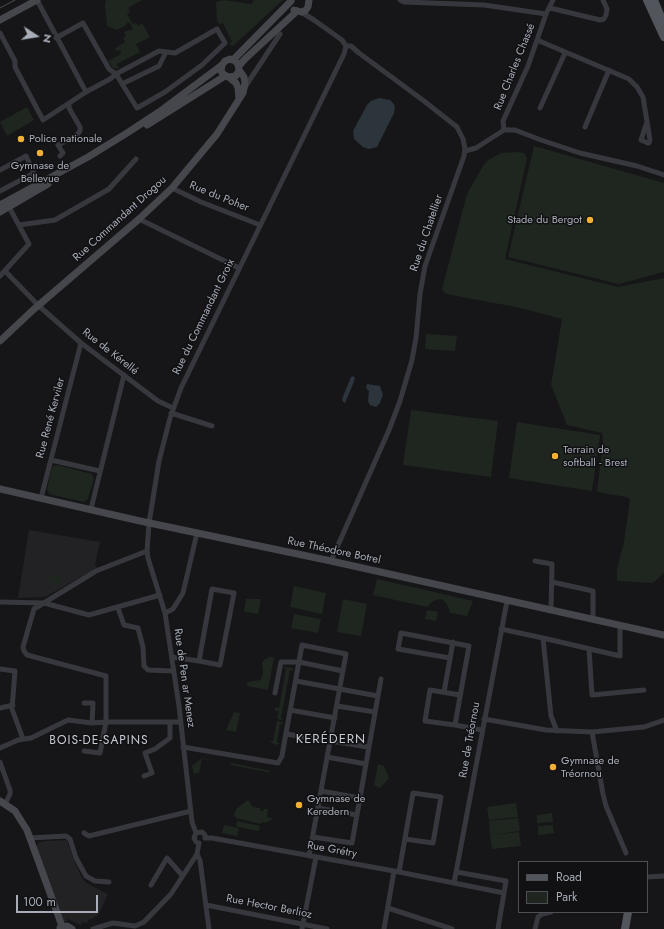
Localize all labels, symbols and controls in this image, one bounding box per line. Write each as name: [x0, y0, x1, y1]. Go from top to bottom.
north arrow: [16, 16, 56, 56]
street label: Rue Charles Chassé: [492, 22, 538, 112]
text: N: [39, 33, 56, 44]
place label: Police nationale: [29, 132, 102, 146]
marker: Police nationale: [16, 134, 26, 144]
marker: Gymnase de Bellevue: [35, 148, 45, 158]
place label: Gymnase de Bellevue: [11, 159, 69, 185]
street label: Rue Commandant Drogou: [71, 174, 169, 264]
street label: Rue du Poher: [187, 179, 251, 215]
street label: Rue du Chatellier: [408, 193, 446, 273]
place label: Stade du Bergot: [507, 213, 582, 227]
marker: Stade du Bergot: [585, 215, 595, 225]
street label: Rue du Commandant Groix: [170, 257, 238, 377]
street label: Rue de Kérellé: [79, 326, 141, 378]
street label: Rue René Kerviler: [34, 376, 68, 460]
place label: Terrain de softball - Brest: [563, 443, 627, 469]
marker: Terrain de softball - Brest: [550, 451, 560, 461]
street label: Rue Théodore Botrel: [286, 535, 382, 567]
street label: Rue de Pen ar Menez: [171, 628, 197, 728]
street label: Rue de Tréornou: [457, 701, 483, 779]
district label: KERÉDERN: [296, 732, 366, 748]
district label: BOIS-DE-SAPINS: [49, 734, 149, 748]
place label: Gymnase de Tréornou: [561, 754, 620, 780]
marker: Gymnase de Tréornou: [548, 762, 558, 772]
place label: Gymnase de Keredern: [307, 792, 366, 818]
marker: Gymnase de Keredern: [294, 800, 304, 810]
street label: Rue Grétry: [306, 839, 358, 861]
legend: [518, 861, 648, 913]
text: Road: [556, 868, 582, 886]
scale bar: [18, 887, 100, 913]
text: Park: [556, 888, 577, 906]
street label: Rue Hector Berlioz: [225, 892, 313, 922]
text: 100 m: [23, 893, 56, 911]

